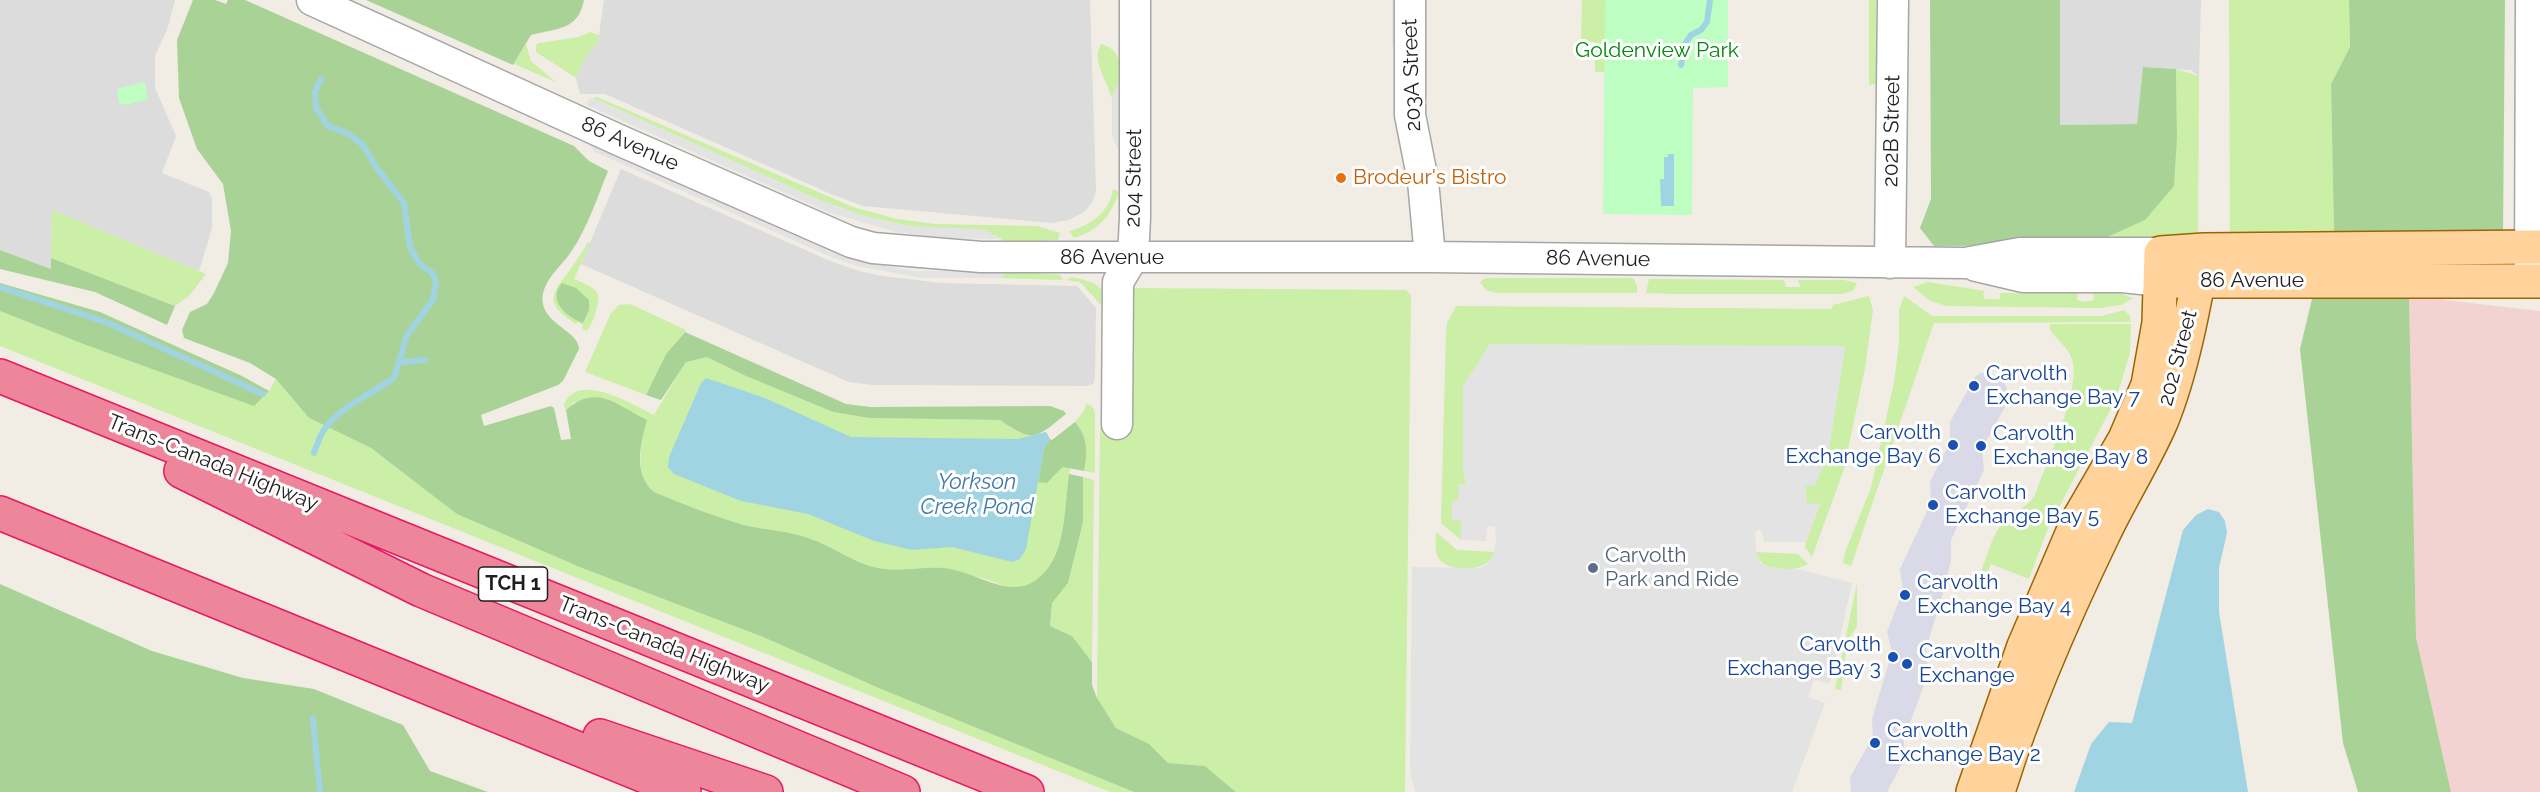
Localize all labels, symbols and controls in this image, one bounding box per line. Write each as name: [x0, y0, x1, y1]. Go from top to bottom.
street label: 203A Street: [1397, 18, 1427, 132]
park label: Goldenview Park: [1575, 38, 1739, 64]
street label: 202B Street: [1878, 75, 1906, 187]
street label: 86 Avenue: [577, 111, 683, 177]
street label: 204 Street: [1121, 128, 1147, 228]
place label: Brodeur's Bistro: [1353, 165, 1506, 191]
marker: Brodeur's Bistro: [1334, 171, 1348, 185]
street label: 86 Avenue: [1060, 245, 1164, 271]
street label: 86 Avenue: [1546, 245, 1650, 273]
street label: 86 Avenue: [2200, 268, 2304, 294]
street label: 202 Street: [2153, 307, 2203, 409]
place label: Carvolth Exchange Bay 7: [1986, 361, 2140, 411]
marker: Carvolth Exchange Bay 7: [1967, 379, 1981, 393]
street label: Trans-Canada Highway: [104, 409, 322, 517]
place label: Carvolth Exchange Bay 6: [1786, 420, 1941, 470]
place label: Carvolth Exchange Bay 8: [1993, 421, 2148, 471]
marker: Carvolth Exchange Bay 6: [1946, 438, 1960, 452]
marker: Carvolth Exchange Bay 8: [1974, 439, 1988, 453]
water label: Yorkson Creek Pond: [920, 469, 1034, 520]
place label: Carvolth Exchange Bay 5: [1945, 480, 2099, 530]
marker: Carvolth Exchange Bay 5: [1926, 498, 1940, 512]
place label: Carvolth Park and Ride: [1605, 543, 1739, 593]
marker: Carvolth Park and Ride: [1586, 561, 1600, 575]
road number: TCH 1: [478, 567, 548, 601]
place label: Carvolth Exchange Bay 4: [1917, 570, 2071, 620]
marker: Carvolth Exchange Bay 4: [1898, 588, 1912, 602]
street label: Trans-Canada Highway: [555, 591, 773, 699]
place label: Carvolth Exchange Bay 3: [1727, 632, 1881, 682]
place label: Carvolth Exchange: [1919, 639, 2015, 689]
marker: Carvolth Exchange Bay 3: [1886, 650, 1900, 664]
marker: Carvolth Exchange: [1900, 657, 1914, 671]
place label: Carvolth Exchange Bay 2: [1887, 718, 2041, 768]
marker: Carvolth Exchange Bay 2: [1868, 736, 1882, 750]

